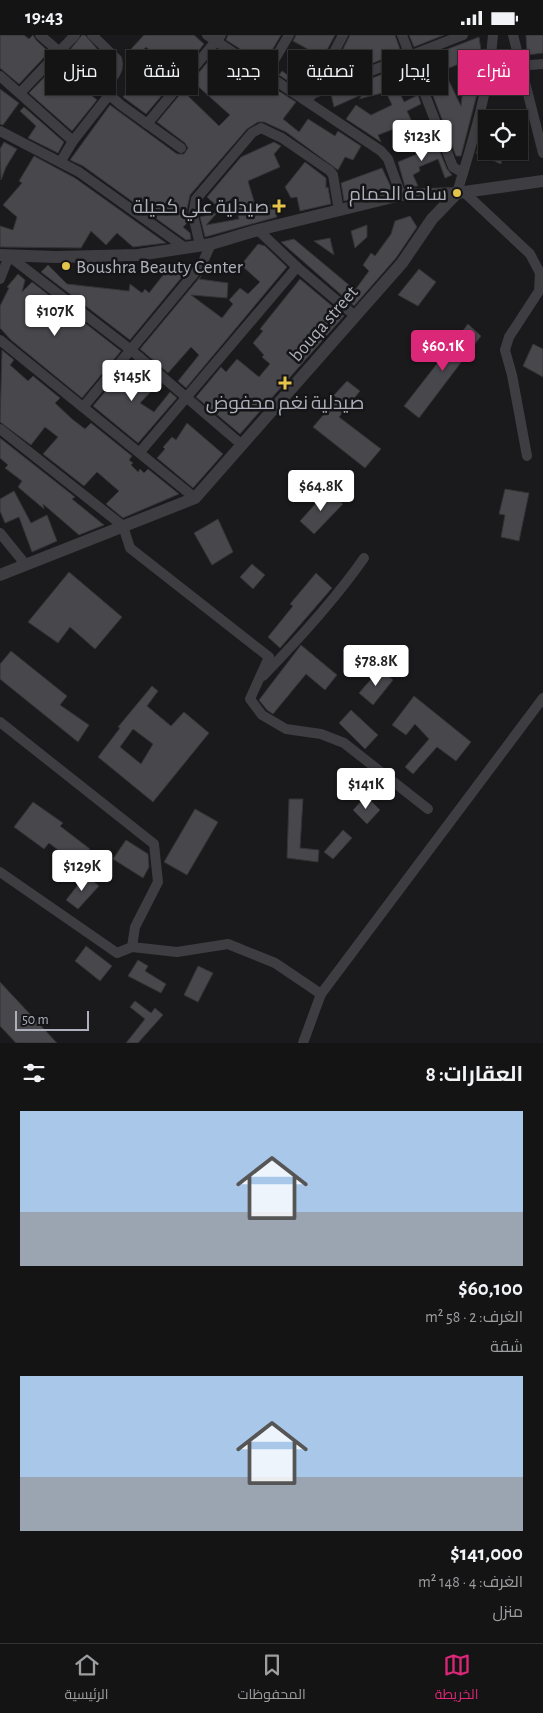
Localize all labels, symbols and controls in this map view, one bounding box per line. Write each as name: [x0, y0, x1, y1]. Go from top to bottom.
text: 19:43: [25, 8, 63, 27]
chip: منزل: [45, 50, 116, 95]
chip: شقة: [126, 50, 198, 95]
chip: جديد: [208, 50, 278, 95]
chip: تصفية: [288, 50, 372, 95]
chip: إيجار: [382, 50, 448, 95]
chip: شراء: [458, 50, 529, 95]
map controls: [478, 110, 528, 160]
button: locate: [478, 110, 528, 160]
pin: $123K: [387, 119, 457, 162]
text: $123K: [404, 128, 440, 144]
place label: ساحة الحمام: [349, 185, 447, 207]
marker: ساحة الحمام: [451, 187, 463, 199]
place label: صيدلية علي كحيلة: [133, 198, 269, 221]
marker: صيدلية علي كحيلة: [273, 200, 285, 212]
place label: Boushra Beauty Center: [76, 258, 243, 277]
marker: Boushra Beauty Center: [60, 260, 72, 272]
street label: bouqa street: [286, 283, 362, 365]
pin: $107K: [20, 295, 90, 337]
text: $107K: [36, 303, 74, 319]
pin: $60.1K: [402, 329, 484, 372]
text: $60.1K: [422, 338, 464, 354]
pin: $145K: [97, 359, 167, 402]
text: $145K: [113, 368, 151, 384]
marker: صيدلية نغم محفوض: [279, 377, 291, 389]
place label: صيدلية نغم محفوض: [206, 394, 364, 416]
pin: $64.8K: [280, 469, 362, 512]
text: $64.8K: [299, 478, 343, 494]
pin: $78.8K: [335, 645, 417, 687]
text: $78.8K: [355, 653, 397, 669]
pin: $141K: [331, 767, 401, 810]
text: $141K: [348, 776, 384, 792]
pin: $129K: [47, 849, 117, 892]
text: $129K: [63, 858, 101, 874]
scale bar: [15, 1008, 89, 1031]
text: 50 m: [22, 1013, 49, 1027]
icon: filters: [20, 1059, 48, 1087]
text: العقارات: 8: [425, 1064, 523, 1085]
icon: home: [227, 1143, 317, 1233]
text: $60,100: [458, 1278, 523, 1299]
text: الغرف: 2 · 58 m²: [425, 1309, 523, 1325]
text: شقة: [490, 1339, 523, 1355]
icon: home: [227, 1408, 317, 1498]
text: $141,000: [450, 1543, 523, 1564]
text: الغرف: 4 · 148 m²: [418, 1574, 523, 1590]
text: منزل: [493, 1604, 523, 1620]
tab: الرئيسية: [65, 1651, 108, 1707]
tab: المحفوظات: [238, 1651, 306, 1707]
tab: الخريطة: [435, 1651, 478, 1707]

